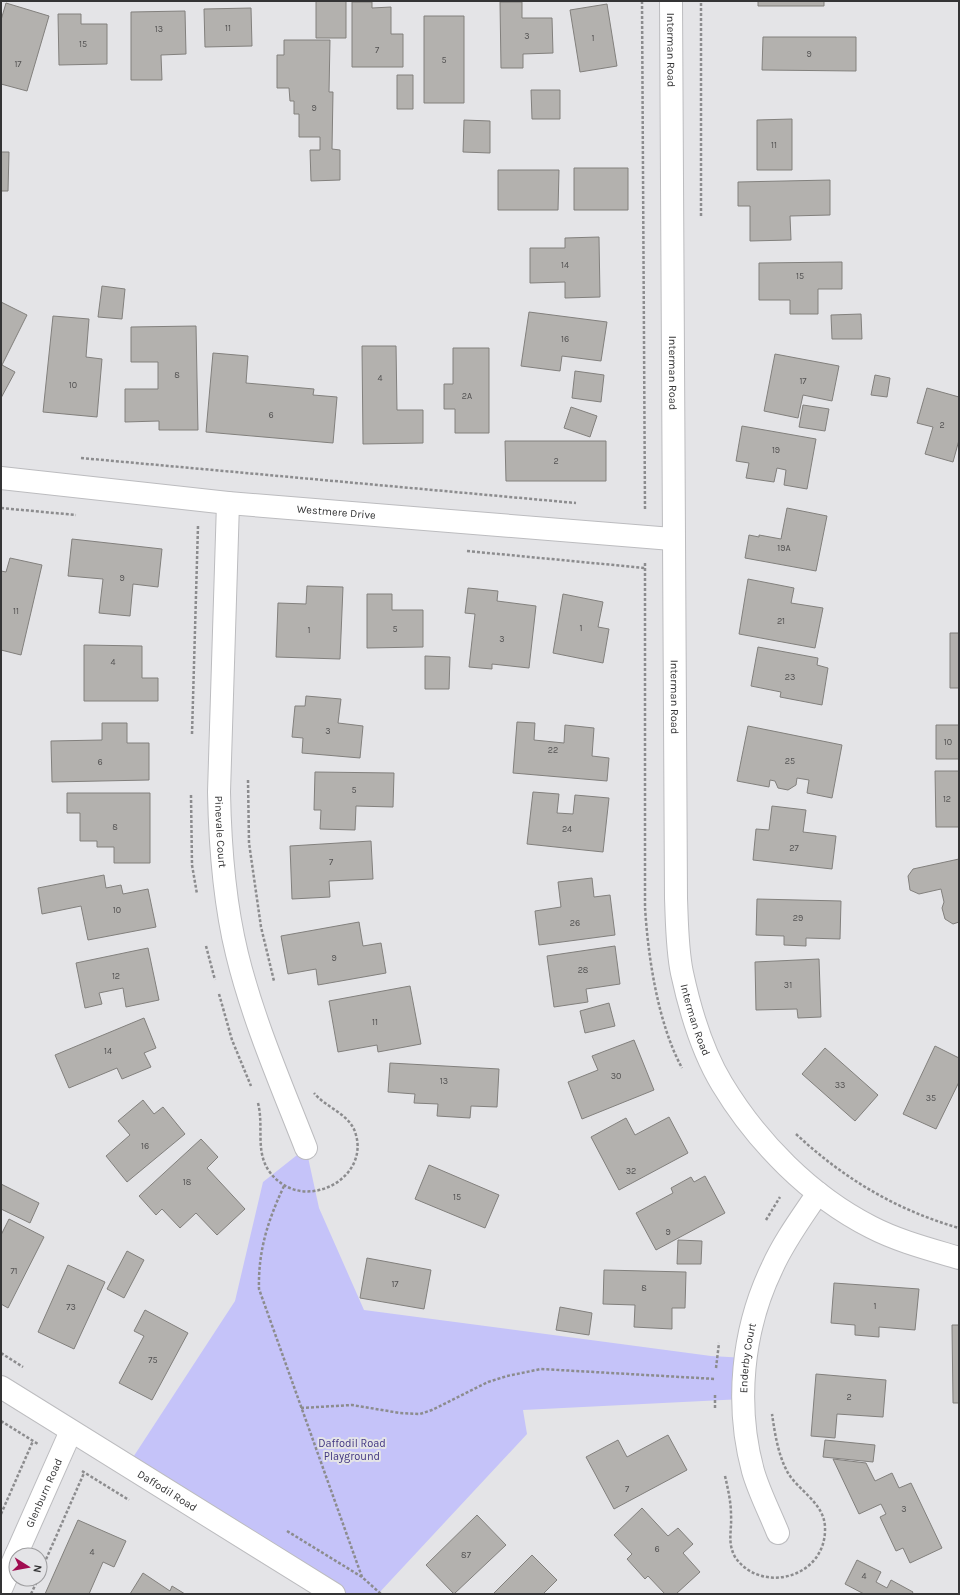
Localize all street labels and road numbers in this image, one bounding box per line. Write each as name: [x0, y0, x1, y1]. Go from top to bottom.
street label: Interman Road: [664, 13, 677, 87]
street label: Interman Road: [666, 336, 679, 410]
street label: Westmere Drive: [296, 503, 376, 522]
street label: Interman Road: [668, 660, 681, 734]
street label: Pinevale Court: [212, 796, 229, 868]
street label: Interman Road: [678, 983, 713, 1058]
street label: Enderby Court: [737, 1322, 759, 1393]
street label: Glenburn Road: [23, 1456, 65, 1530]
street label: Daffodil Road: [135, 1467, 199, 1514]

